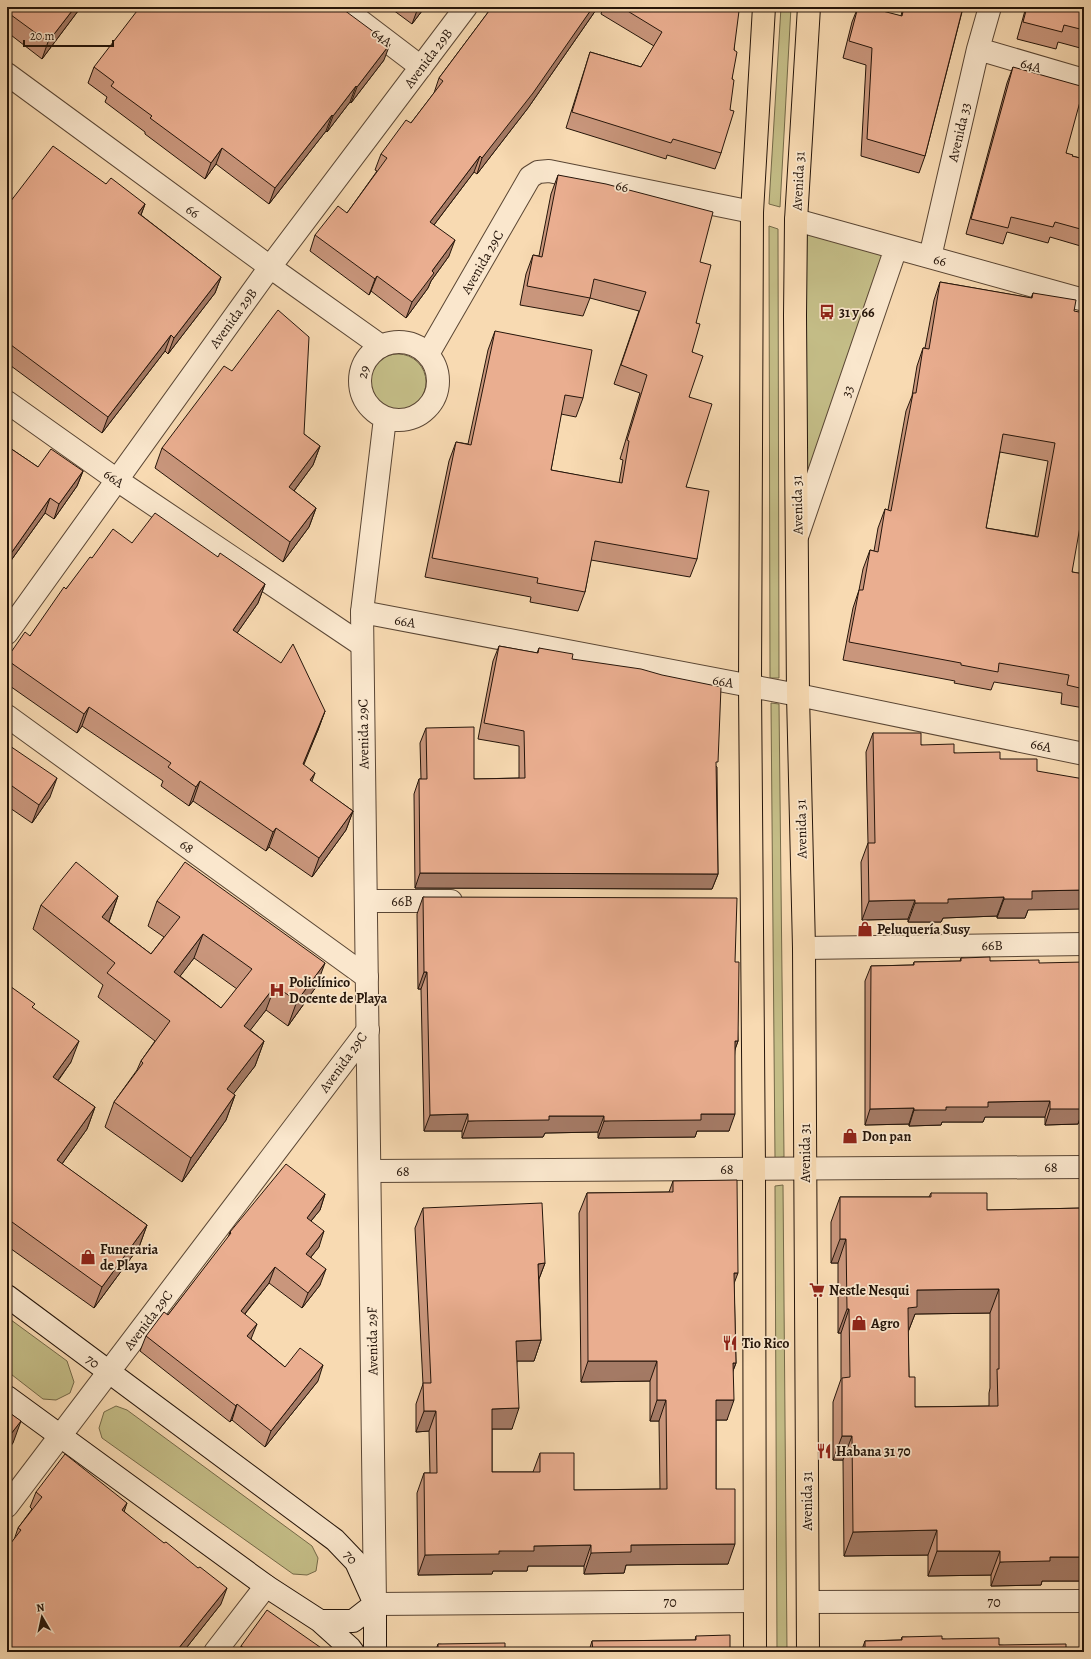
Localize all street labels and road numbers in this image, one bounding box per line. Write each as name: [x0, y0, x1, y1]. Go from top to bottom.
street label: 64A: [368, 23, 396, 52]
street label: Avenida 29B: [399, 25, 457, 93]
street label: 64A: [1018, 53, 1044, 78]
street label: Avenida 33: [943, 100, 976, 165]
street label: Avenida 31: [787, 151, 810, 212]
street label: 66: [614, 176, 630, 197]
street label: 66: [182, 200, 204, 223]
street label: Avenida 29C: [456, 227, 508, 298]
street label: 66: [931, 250, 949, 271]
street label: Avenida 29B: [205, 284, 262, 353]
street label: 29: [353, 364, 374, 381]
street label: 33: [837, 382, 858, 400]
street label: 66A: [100, 465, 128, 493]
street label: Avenida 31: [787, 475, 808, 536]
street label: 66A: [393, 610, 418, 633]
street label: 66A: [711, 670, 736, 693]
street label: Avenida 29C: [353, 698, 374, 770]
street label: 66A: [1029, 734, 1054, 757]
street label: Avenida 31: [791, 799, 812, 860]
street label: 68: [176, 835, 198, 858]
street label: 66B: [391, 892, 413, 911]
street label: 66B: [981, 936, 1003, 955]
street label: Avenida 29C: [314, 1028, 372, 1097]
street label: Avenida 31: [796, 1123, 815, 1184]
street label: 68: [1044, 1158, 1058, 1177]
street label: 68: [720, 1160, 734, 1179]
street label: 68: [396, 1162, 410, 1181]
street label: Avenida 29C: [119, 1286, 177, 1355]
street label: Avenida 29F: [362, 1306, 383, 1377]
street label: 70: [82, 1350, 104, 1373]
street label: Avenida 31: [798, 1471, 817, 1532]
street label: 70: [339, 1546, 362, 1568]
street label: 70: [663, 1593, 677, 1612]
street label: 70: [987, 1593, 1001, 1612]

